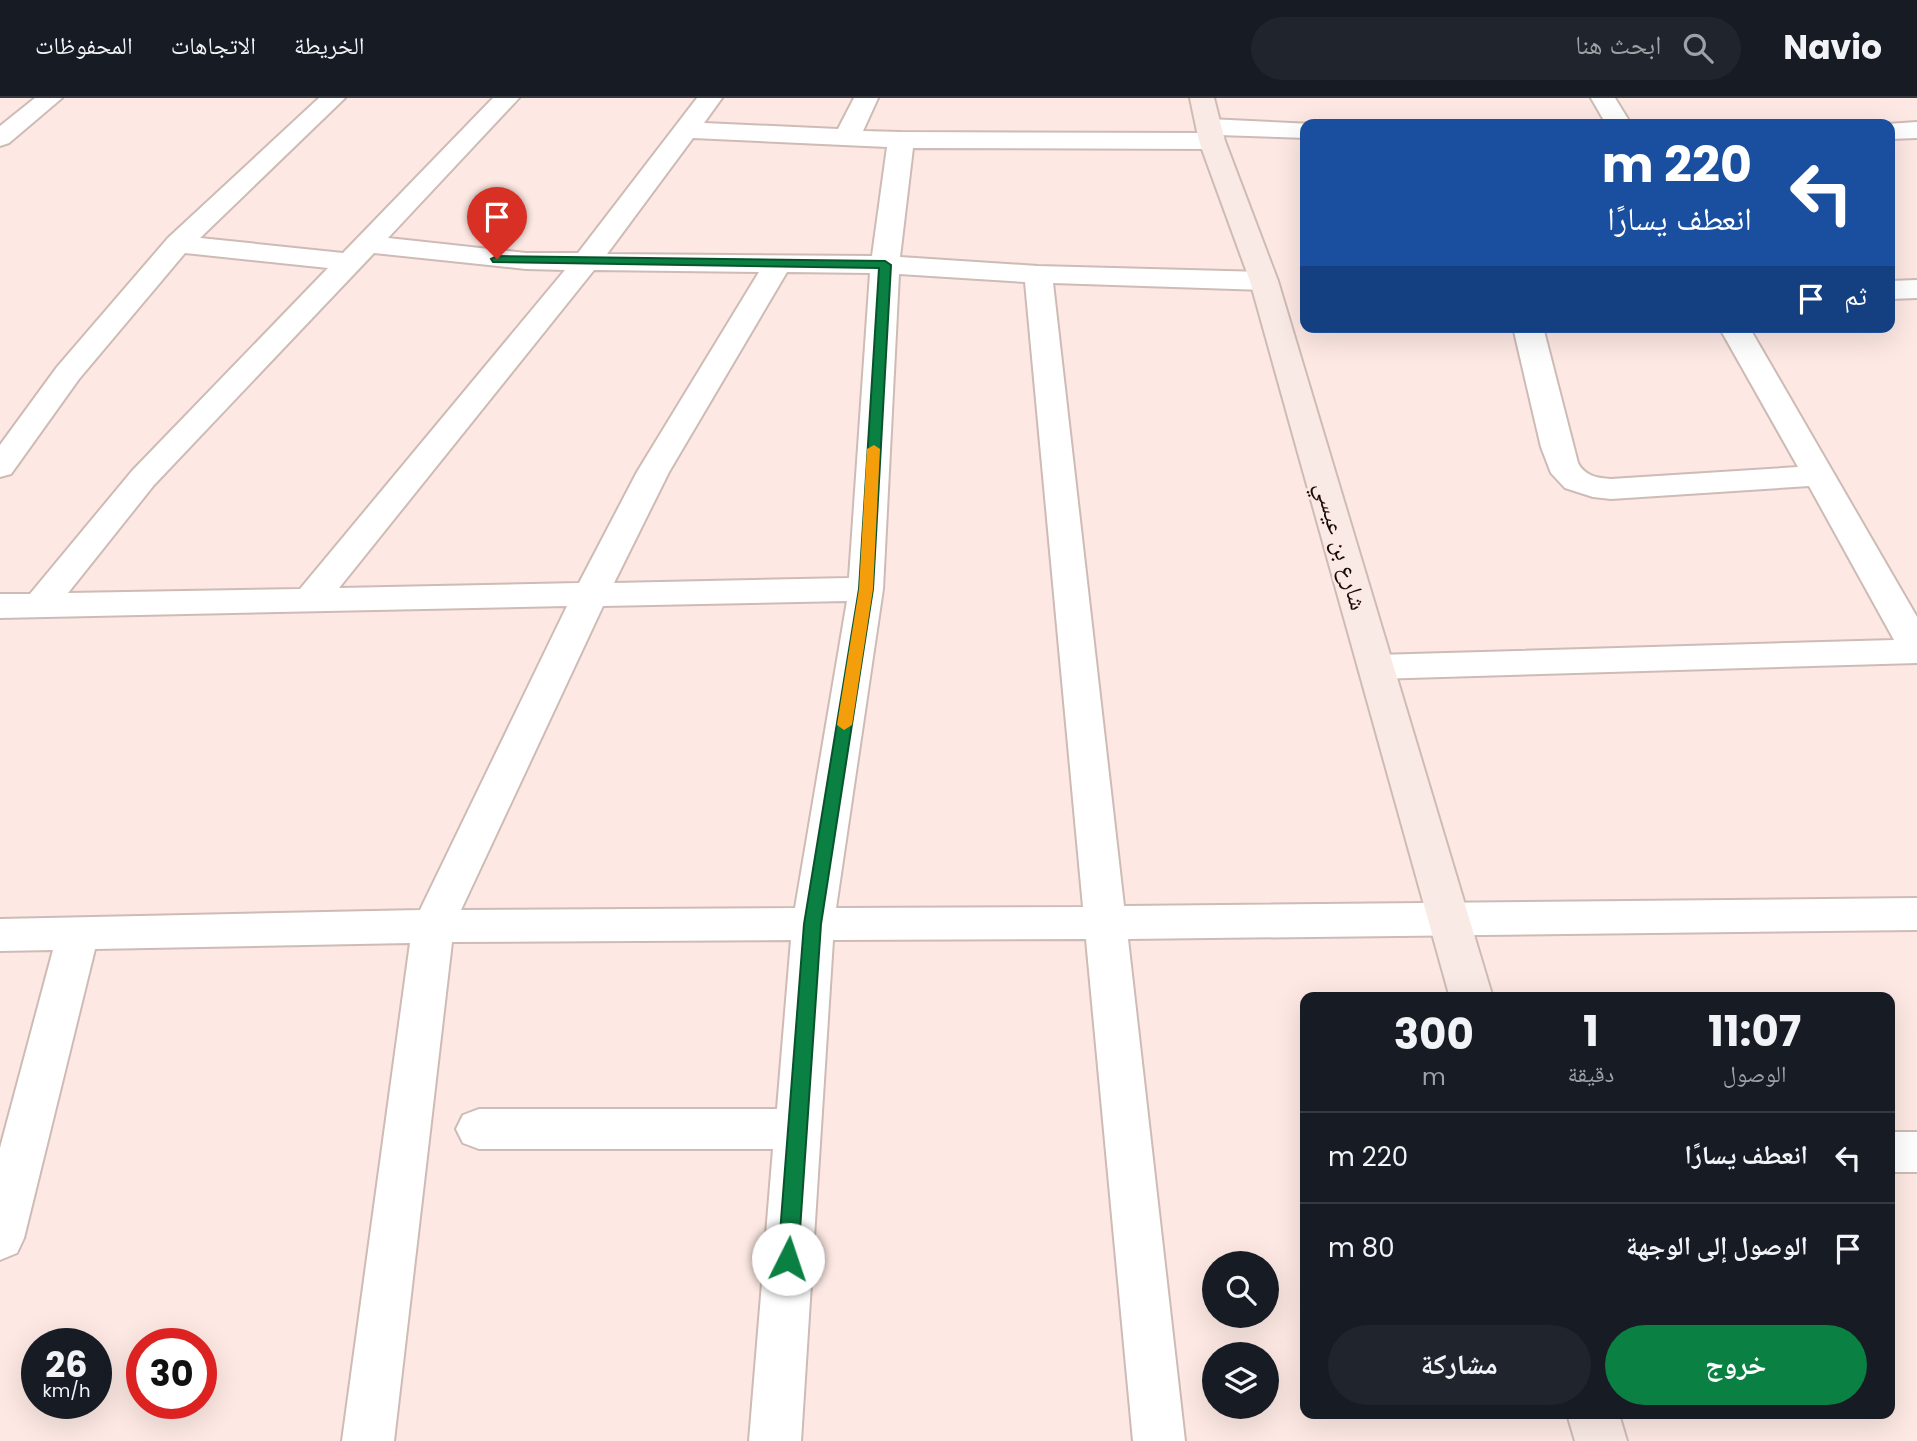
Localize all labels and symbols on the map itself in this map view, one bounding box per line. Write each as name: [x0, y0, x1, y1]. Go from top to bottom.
pin: [467, 187, 527, 259]
street label: شارع بن عيسي: [1304, 478, 1376, 615]
position arrow: [751, 1222, 825, 1296]
speed limit sign: 30: [126, 1328, 217, 1419]

